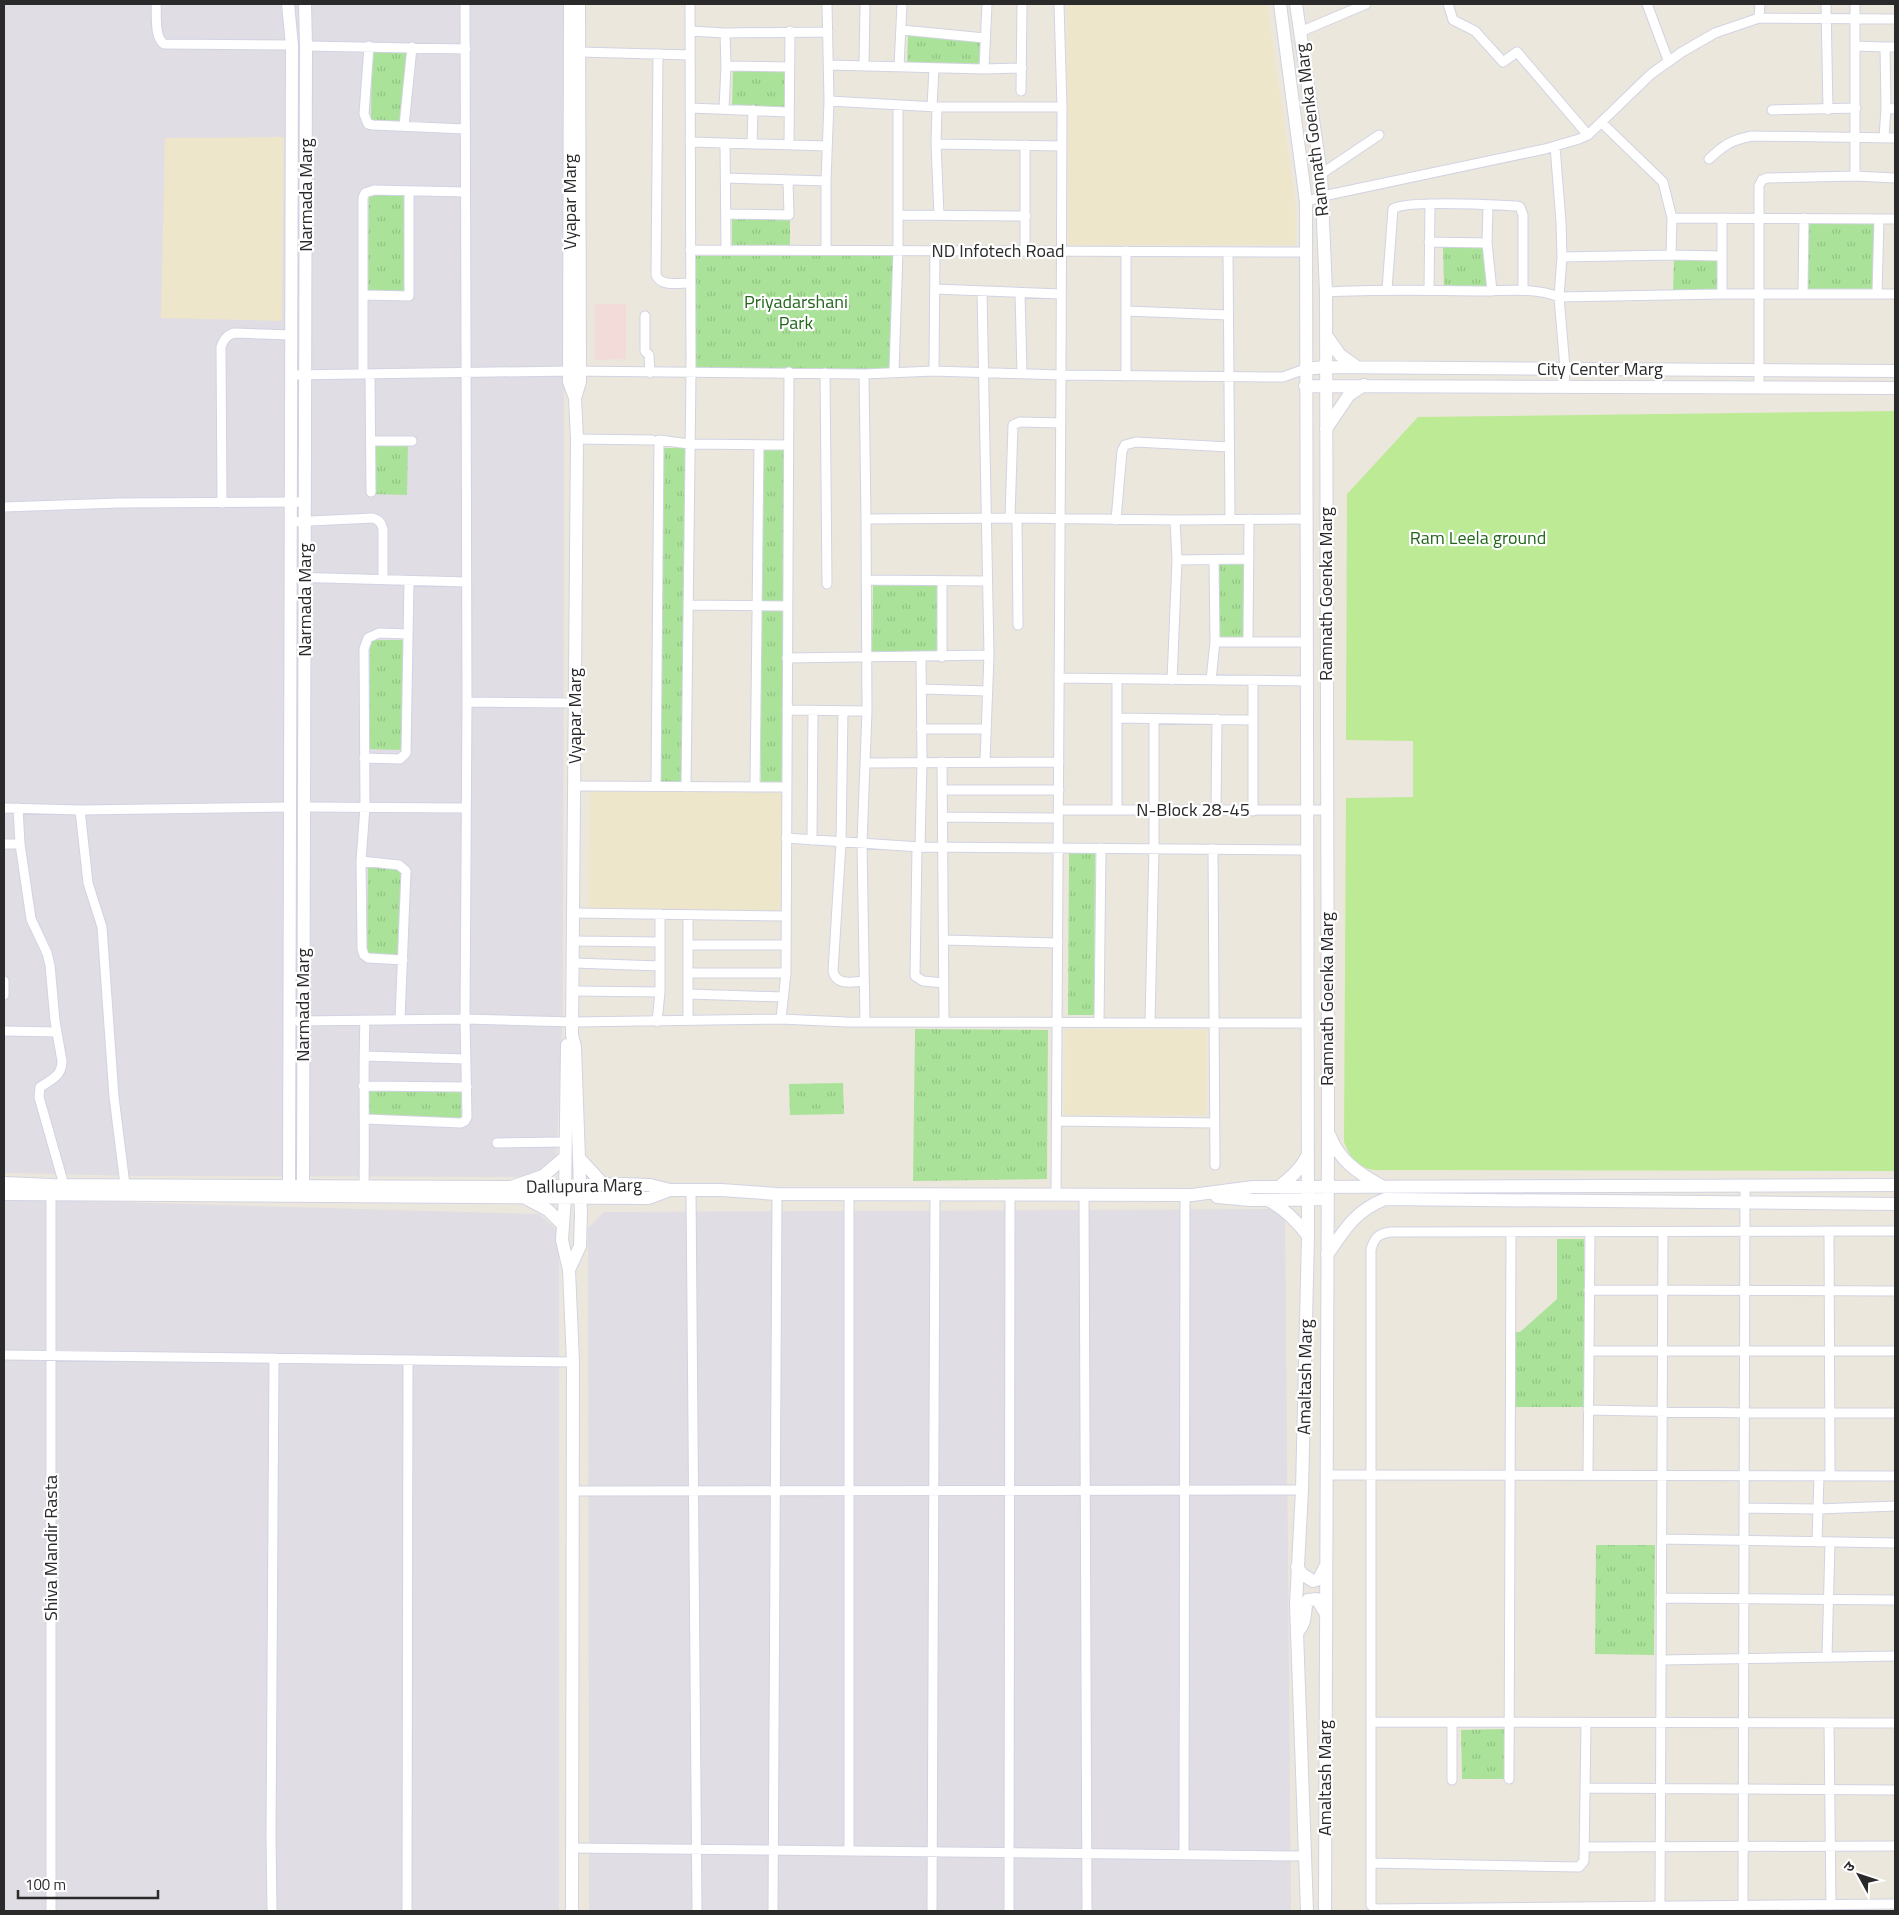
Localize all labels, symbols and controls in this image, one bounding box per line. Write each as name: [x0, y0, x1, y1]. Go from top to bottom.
street label: Ramnath Goenka Marg: [1287, 42, 1336, 218]
street label: Narmada Marg: [292, 138, 319, 252]
street label: Vyapar Marg: [556, 154, 583, 250]
street label: ND Infotech Road: [932, 237, 1064, 264]
park label: Priyadarshani Park: [744, 288, 848, 336]
street label: City Center Marg: [1537, 355, 1663, 382]
street label: Ramnath Goenka Marg: [1312, 507, 1339, 681]
park label: Ram Leela ground: [1410, 524, 1546, 551]
street label: Narmada Marg: [291, 543, 318, 657]
street label: Vyapar Marg: [561, 668, 588, 764]
street label: N-Block 28-45: [1136, 796, 1250, 823]
street label: Ramnath Goenka Marg: [1313, 912, 1340, 1086]
street label: Narmada Marg: [289, 948, 316, 1062]
street label: Dallupura Marg: [526, 1171, 642, 1200]
street label: Amaltash Marg: [1290, 1319, 1319, 1435]
street label: Shiva Mandir Rasta: [37, 1475, 64, 1621]
street label: Amaltash Marg: [1311, 1720, 1338, 1836]
north arrow: [1834, 1850, 1884, 1900]
text: उ: [1838, 1856, 1860, 1876]
scale bar: [18, 1868, 158, 1900]
text: 100 m: [25, 1873, 66, 1896]

